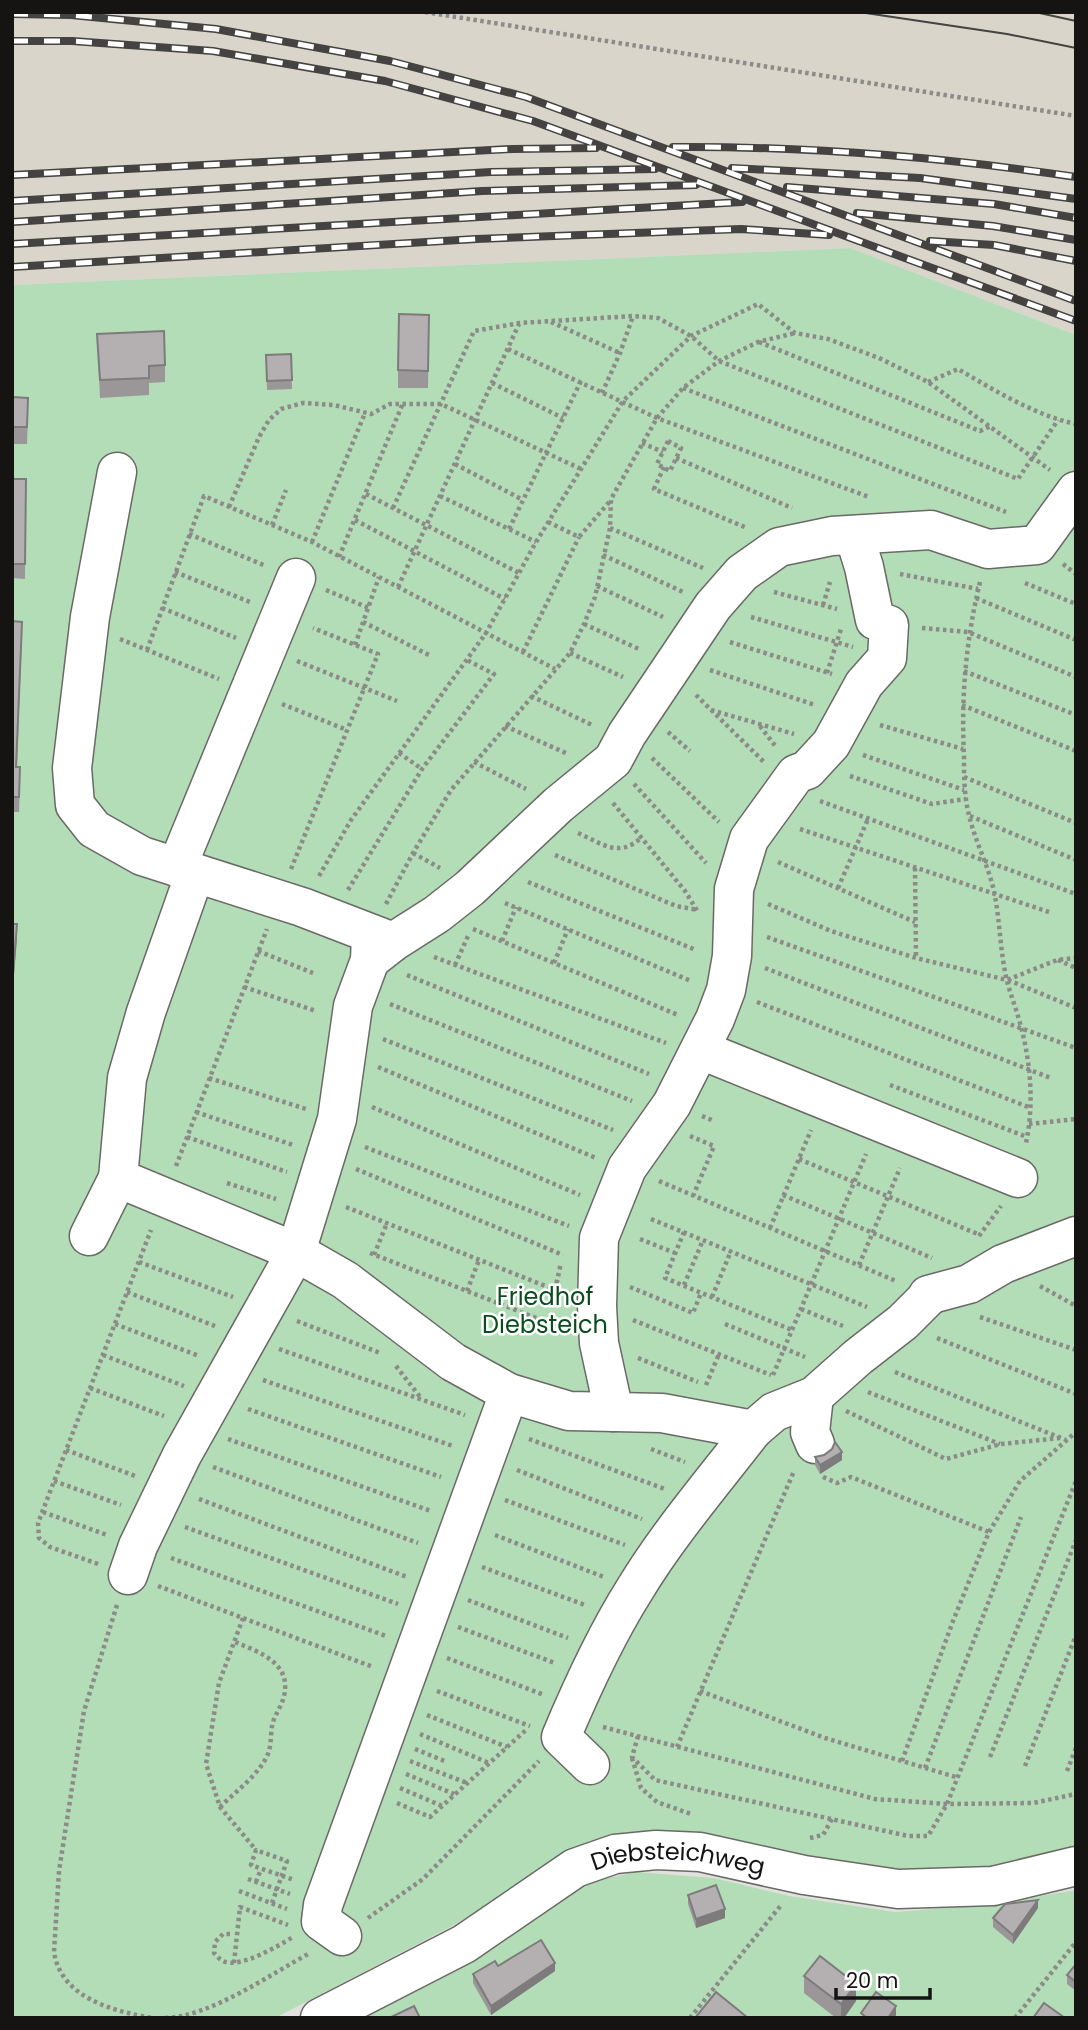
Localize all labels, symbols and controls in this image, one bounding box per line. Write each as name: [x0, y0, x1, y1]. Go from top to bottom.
park label: Friedhof Diebsteich: [482, 1280, 608, 1341]
street label: Diebsteichweg: [586, 1834, 768, 1882]
scale bar: [836, 1956, 930, 2000]
text: 20 m: [846, 1966, 899, 1995]

